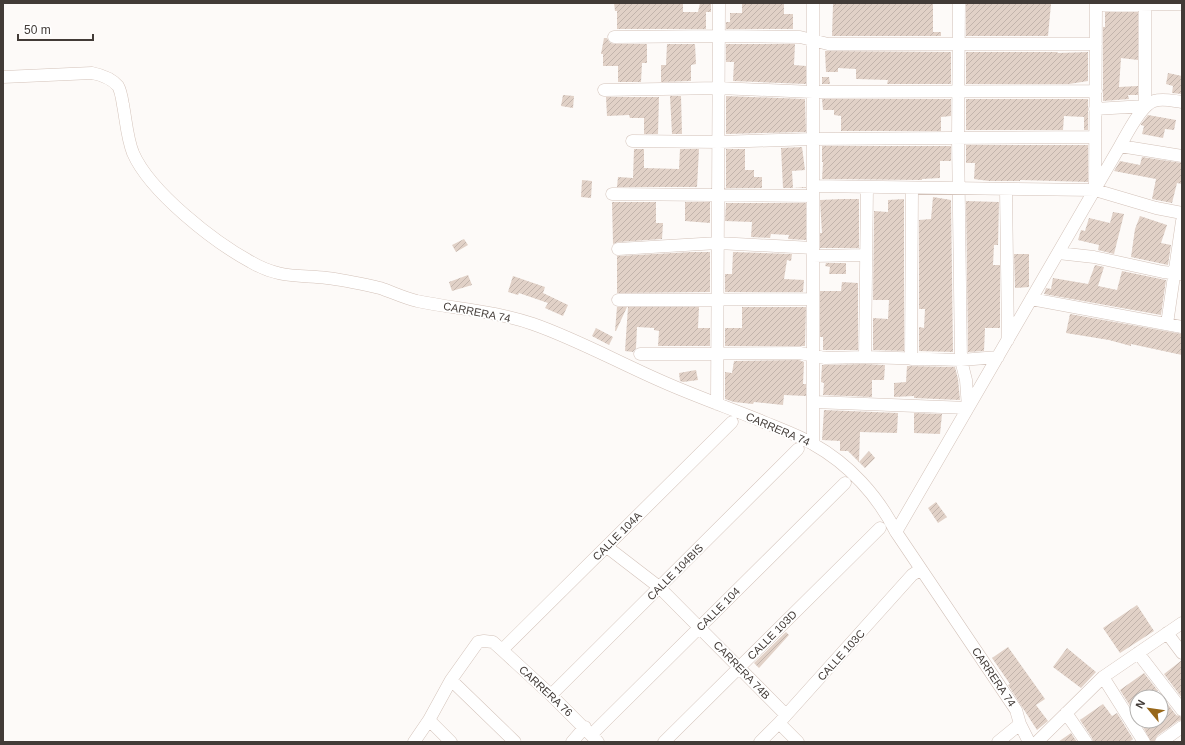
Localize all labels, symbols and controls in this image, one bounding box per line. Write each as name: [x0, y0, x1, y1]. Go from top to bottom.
scale bar: [18, 16, 93, 42]
text: 50 m: [24, 23, 51, 37]
street label: CARRERA 74: [442, 300, 512, 324]
street label: CARRERA 74: [744, 410, 812, 448]
street label: CALLE 104A: [590, 509, 644, 563]
street label: CALLE 104BIS: [645, 542, 705, 602]
street label: CALLE 104: [694, 585, 742, 633]
street label: CALLE 103D: [745, 608, 799, 662]
street label: CALLE 103C: [815, 627, 867, 683]
street label: CARRERA 74B: [711, 639, 773, 701]
street label: CARRERA 74: [970, 645, 1018, 709]
street label: CARRERA 76: [517, 663, 575, 719]
north arrow: [1129, 689, 1169, 729]
text: N: [1133, 698, 1147, 711]

